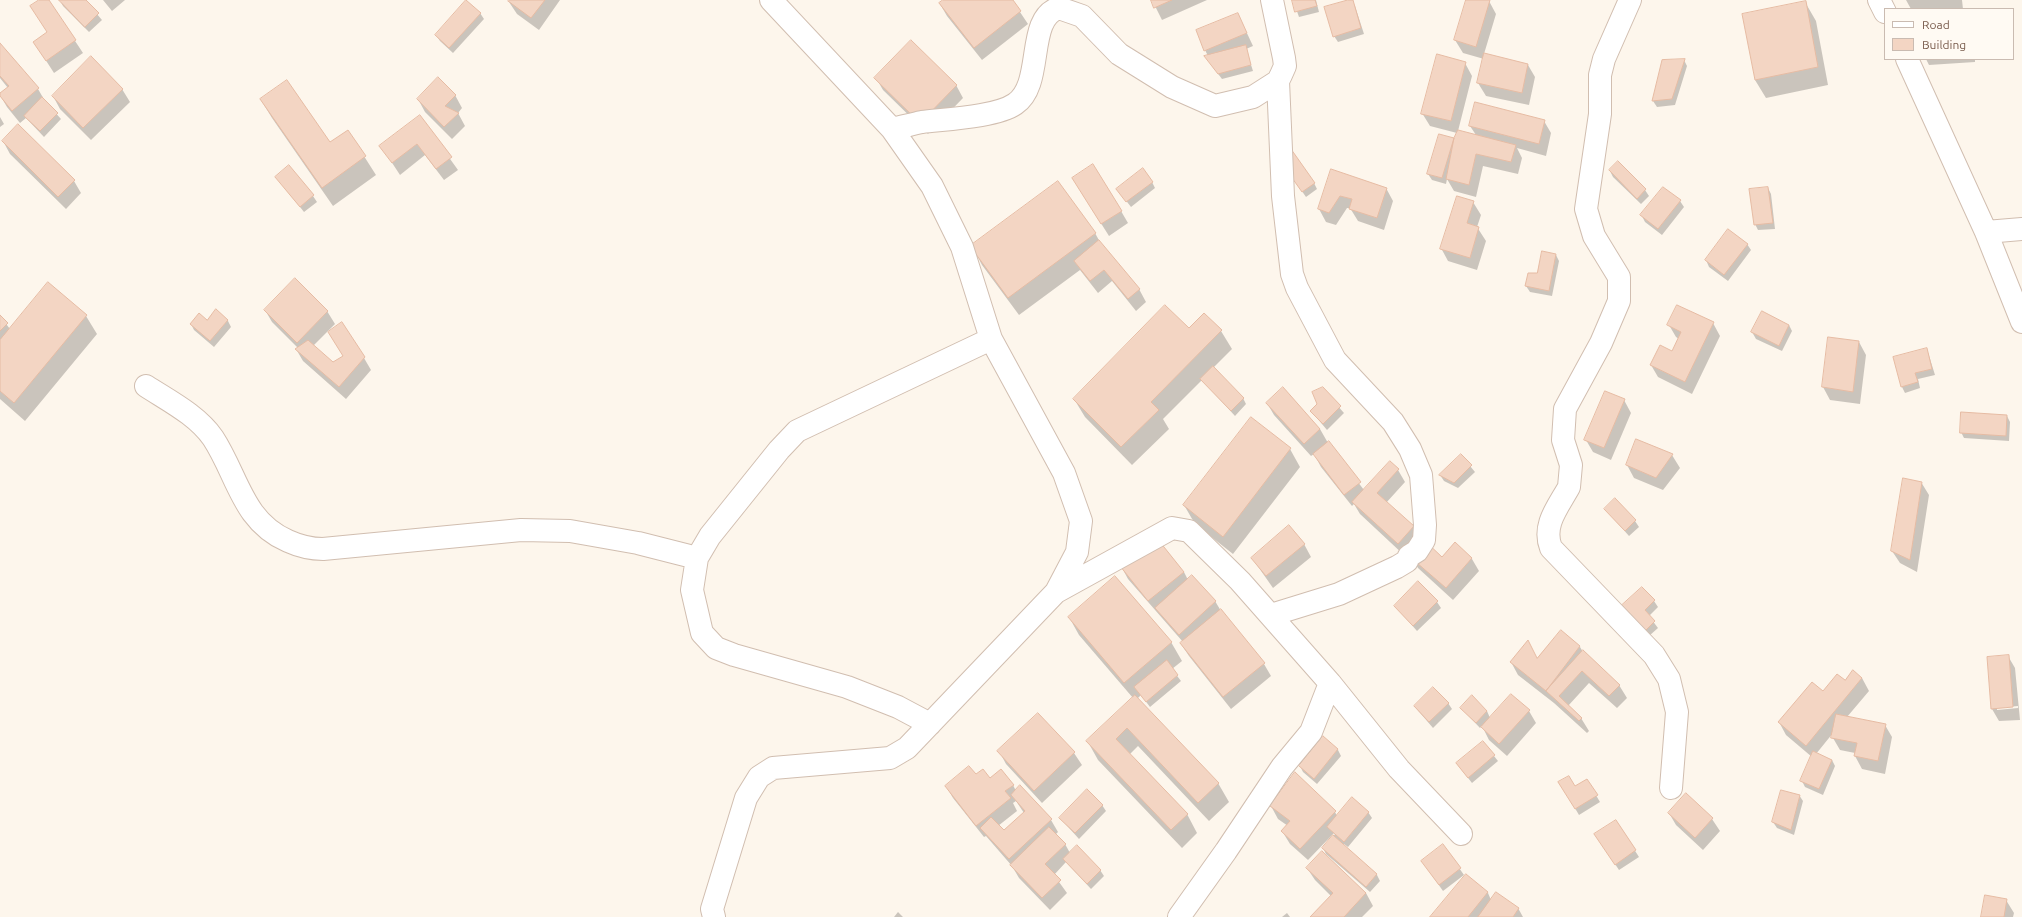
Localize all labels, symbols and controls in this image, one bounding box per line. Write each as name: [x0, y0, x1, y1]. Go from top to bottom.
legend: [1884, 8, 2014, 60]
text: Road: [1922, 18, 1950, 31]
text: Building: [1922, 38, 1966, 51]

